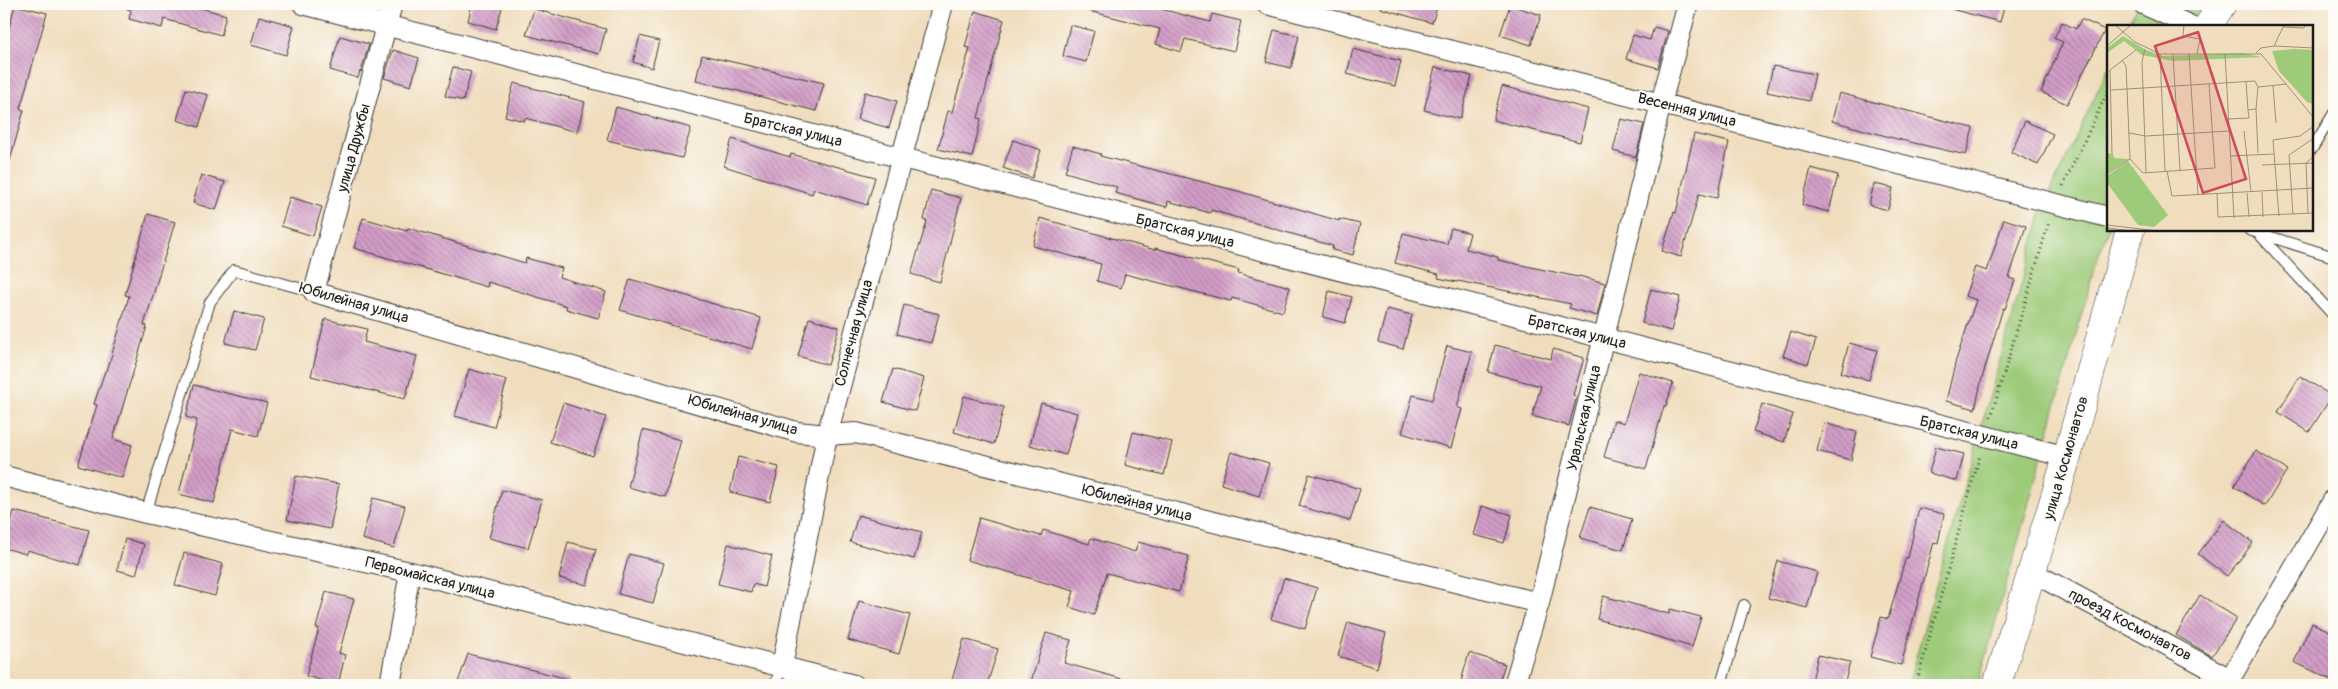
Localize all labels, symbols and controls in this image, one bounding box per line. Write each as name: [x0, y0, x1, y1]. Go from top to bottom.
inset map: [2107, 25, 2313, 231]
street label: Весенняя улица: [1636, 89, 1738, 131]
street label: улица Дружбы: [333, 102, 375, 195]
street label: Братская улица: [742, 109, 844, 151]
street label: Братская улица: [1134, 210, 1236, 252]
street label: Юбилейная улица: [297, 278, 411, 328]
street label: Солнечная улица: [831, 278, 877, 388]
street label: Братская улица: [1526, 311, 1628, 353]
street label: Уральская улица: [1563, 363, 1605, 473]
street label: Юбилейная улица: [686, 390, 800, 440]
street label: улица Космонавтов: [2039, 394, 2093, 523]
street label: Братская улица: [1918, 412, 2020, 454]
street label: Юбилейная улица: [1080, 480, 1194, 526]
street label: Первомайская улица: [363, 553, 497, 603]
street label: проезд Космонавтов: [2065, 585, 2195, 665]

